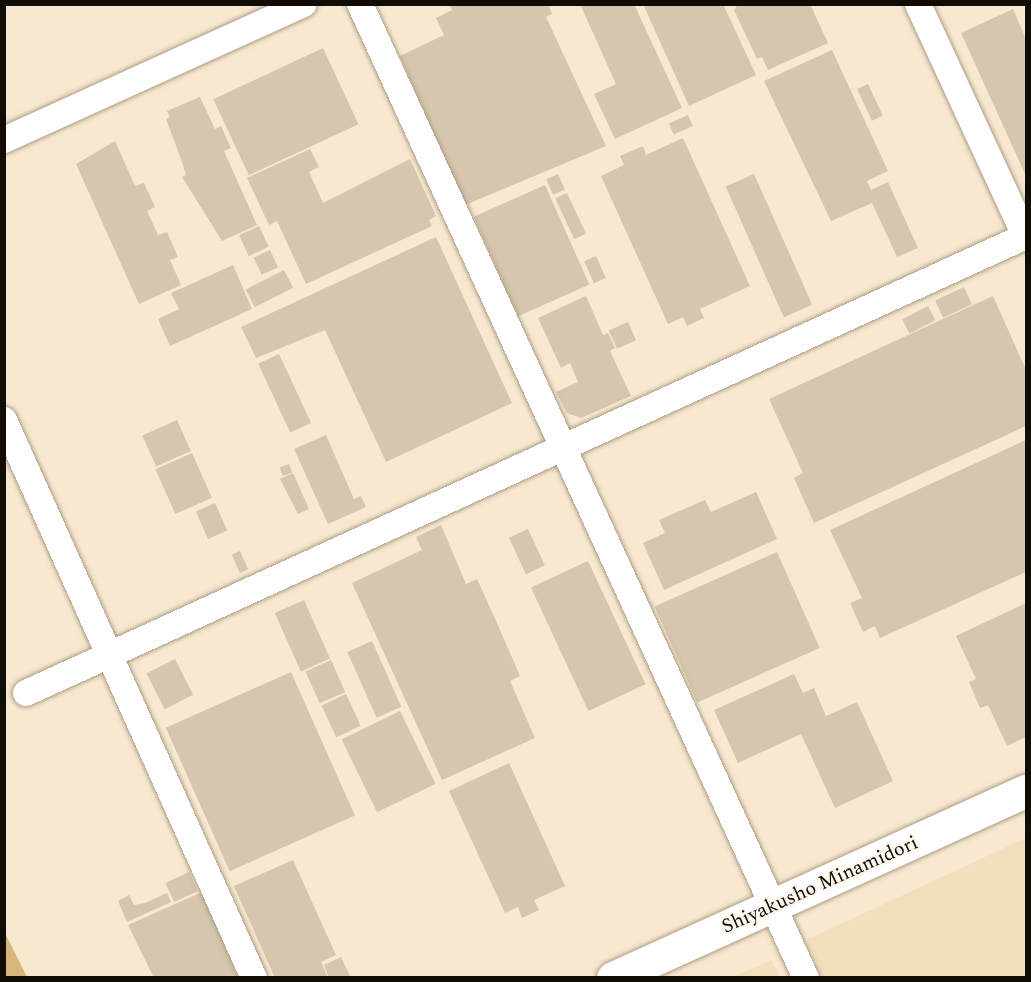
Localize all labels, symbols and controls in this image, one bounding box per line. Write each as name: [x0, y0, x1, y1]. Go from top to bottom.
street label: Shiyakusho Minamidori: [718, 831, 922, 939]

